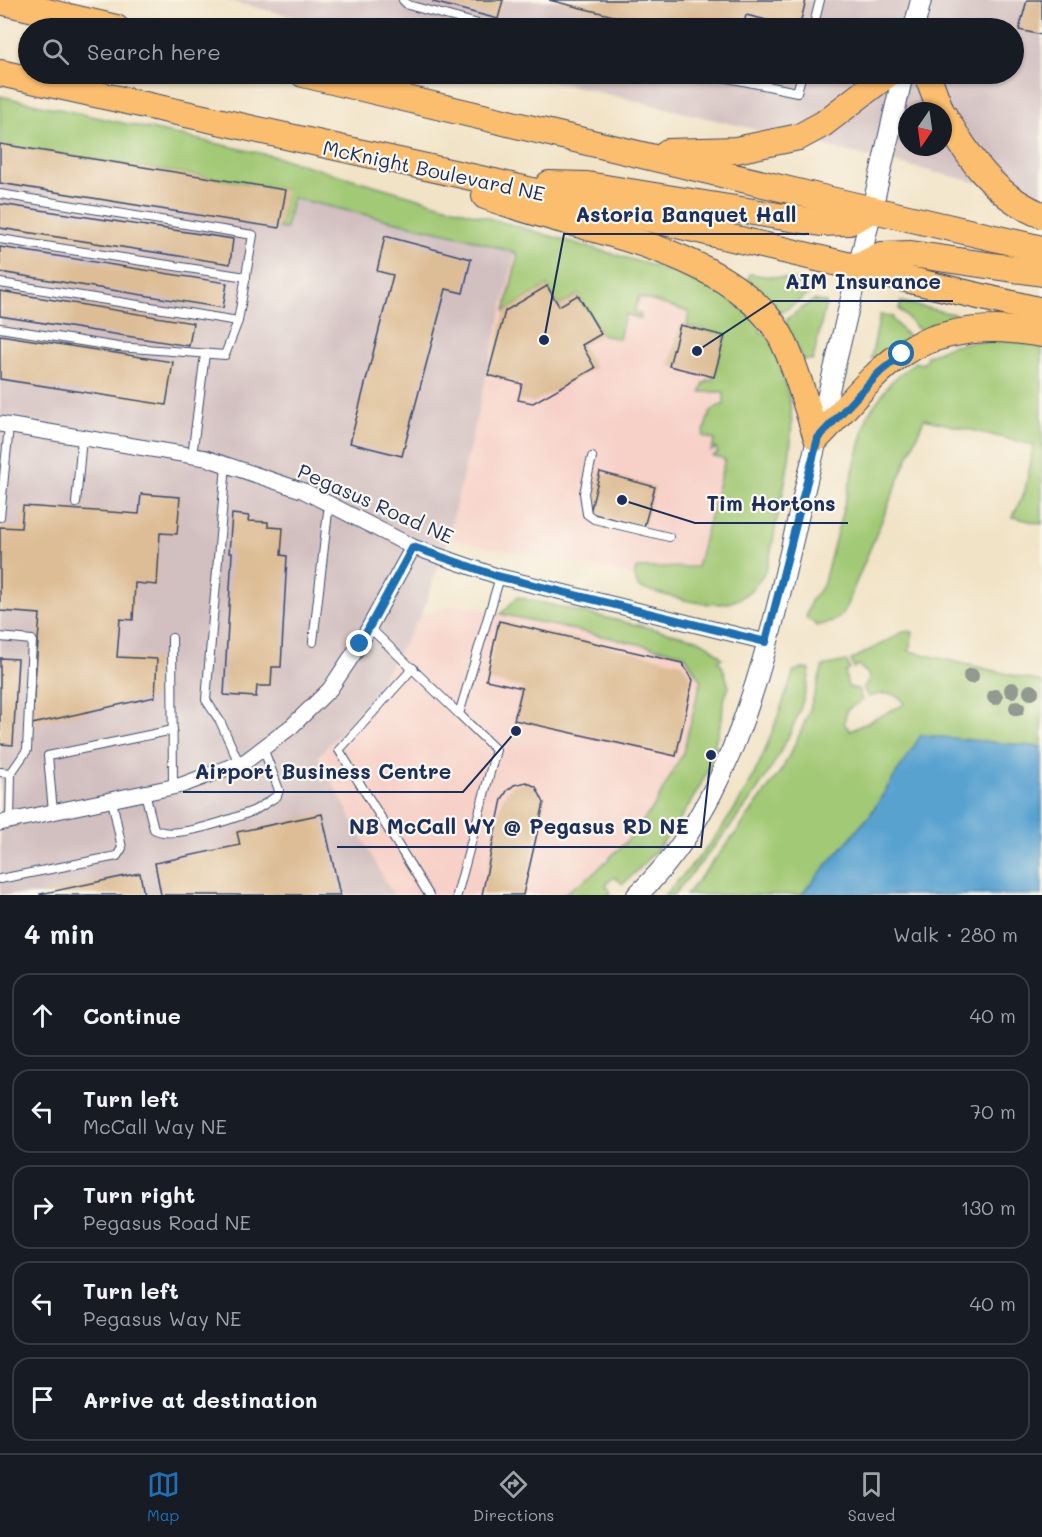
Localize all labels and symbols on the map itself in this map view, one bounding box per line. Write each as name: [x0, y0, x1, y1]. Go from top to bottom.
north arrow: [898, 102, 952, 156]
street label: McKnight Boulevard NE: [321, 134, 547, 206]
callout: Astoria Banquet Hall: [564, 195, 809, 234]
text: Astoria Banquet Hall: [575, 200, 797, 227]
callout: AIM Insurance: [773, 262, 953, 301]
text: AIM Insurance: [785, 267, 941, 294]
route start: [888, 340, 914, 366]
street label: Pegasus Road NE: [294, 457, 458, 549]
callout: Tim Hortons: [695, 484, 848, 523]
text: Tim Hortons: [706, 489, 836, 516]
route end: [346, 630, 372, 656]
callout: Airport Business Centre: [183, 753, 463, 792]
text: Airport Business Centre: [195, 757, 451, 784]
callout: NB McCall WY @ Pegasus RD NE: [337, 808, 701, 847]
text: NB McCall WY @ Pegasus RD NE: [349, 812, 689, 839]

